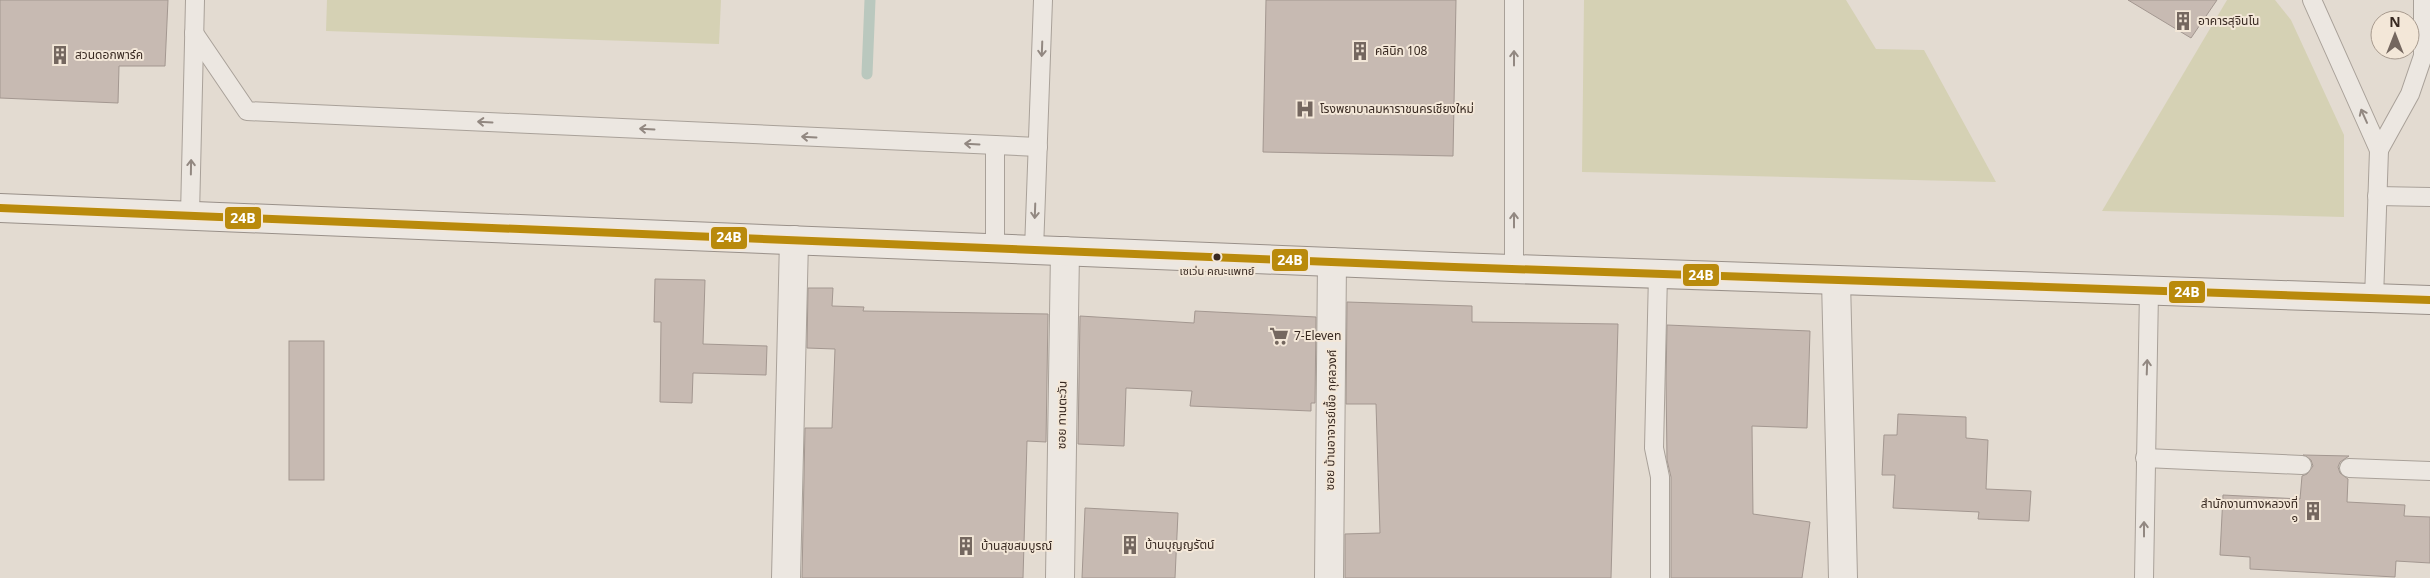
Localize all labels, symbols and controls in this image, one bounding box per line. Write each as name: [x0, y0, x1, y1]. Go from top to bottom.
building icon: อาคารสุจินโน: [2172, 10, 2194, 32]
north arrow: [2370, 10, 2420, 60]
place label: อาคารสุจินโน: [2198, 12, 2259, 30]
text: N: [2389, 12, 2401, 33]
one-way arrow: [1037, 40, 1046, 56]
building icon: คลินิก 108: [1349, 40, 1371, 62]
place label: คลินิก 108: [1375, 42, 1428, 60]
building icon: สวนดอกพาร์ค: [49, 44, 71, 66]
place label: สวนดอกพาร์ค: [75, 46, 143, 64]
one-way arrow: [1509, 50, 1519, 66]
hospital icon: โรงพยาบาลมหาราชนครเชียงใหม่: [1294, 98, 1316, 120]
place label: โรงพยาบาลมหาราชนครเชียงใหม่: [1320, 100, 1474, 118]
one-way arrow: [2359, 109, 2369, 124]
one-way arrow: [477, 118, 493, 127]
one-way arrow: [639, 125, 655, 134]
one-way arrow: [801, 132, 817, 141]
one-way arrow: [964, 140, 980, 149]
one-way arrow: [186, 159, 196, 175]
one-way arrow: [1031, 203, 1040, 219]
line badge: 24B: [224, 206, 262, 230]
text: 24B: [230, 208, 256, 229]
one-way arrow: [1509, 213, 1519, 229]
line badge: 24B: [710, 226, 748, 250]
text: 24B: [716, 227, 742, 248]
line badge: 24B: [1271, 248, 1309, 272]
text: 24B: [1277, 250, 1303, 271]
marker: เซเว่น คณะแพทย์: [1212, 252, 1222, 262]
place label: เซเว่น คณะแพทย์: [1180, 263, 1254, 280]
line badge: 24B: [1682, 263, 1720, 287]
text: 24B: [1688, 265, 1714, 286]
line badge: 24B: [2168, 280, 2206, 304]
text: 24B: [2174, 282, 2200, 303]
supermarket icon: 7-Eleven: [1268, 325, 1290, 347]
place label: 7-Eleven: [1294, 327, 1341, 345]
street label: ซอย บ้านอาจารย์เชื้อ กุศลวงศ์: [1321, 349, 1341, 491]
one-way arrow: [2142, 359, 2152, 376]
street label: ซอย ทานตะวัน: [1052, 381, 1072, 449]
place label: สำนักงานทางหลวงที่ ๑: [2201, 495, 2298, 527]
building icon: สำนักงานทางหลวงที่ ๑: [2302, 500, 2324, 522]
one-way arrow: [2139, 522, 2149, 538]
building icon: บ้านบุญญรัตน์: [1119, 534, 1141, 556]
building icon: บ้านสุขสมบูรณ์: [955, 535, 977, 557]
place label: บ้านบุญญรัตน์: [1145, 536, 1214, 554]
place label: บ้านสุขสมบูรณ์: [981, 537, 1052, 555]

